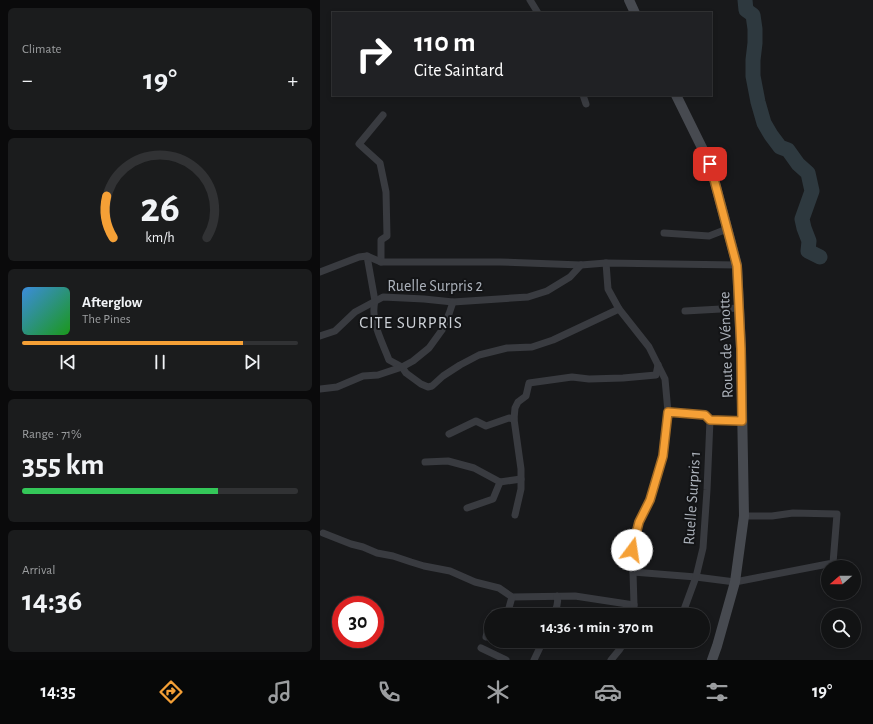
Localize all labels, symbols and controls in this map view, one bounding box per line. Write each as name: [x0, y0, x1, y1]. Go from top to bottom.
icon: right: [348, 28, 400, 80]
text: 110 m: [414, 29, 476, 57]
text: Climate: [22, 43, 61, 56]
text: Cite Saintard: [414, 62, 504, 80]
text: 19°: [143, 65, 177, 95]
text: −: [22, 69, 33, 91]
text: +: [287, 69, 298, 91]
pin: [693, 147, 727, 181]
icon: arrive: [699, 153, 721, 175]
text: 26: [140, 187, 180, 228]
text: km/h: [145, 230, 175, 244]
street label: Ruelle Surpris 2: [387, 278, 483, 294]
street label: Route de Vénotte: [716, 291, 736, 399]
text: Afterglow: [82, 295, 142, 310]
text: The Pines: [82, 313, 131, 326]
district label: CITE SURPRIS: [359, 314, 463, 331]
icon: previous: [57, 351, 79, 373]
icon: pause: [149, 351, 171, 373]
icon: next: [241, 351, 263, 373]
text: Range · 71%: [22, 428, 82, 441]
text: 355 km: [22, 450, 104, 480]
street label: Ruelle Surpris 1: [681, 451, 703, 545]
position arrow: [611, 529, 653, 571]
north arrow: [821, 560, 861, 600]
map controls: [821, 560, 861, 648]
text: Arrival: [22, 564, 55, 577]
text: 14:36: [22, 586, 82, 616]
speed limit sign: 30: [332, 596, 384, 648]
button: search: [821, 608, 861, 648]
text: 14:36 · 1 min · 370 m: [541, 620, 653, 635]
icon: directions: [157, 678, 185, 706]
icon: music: [266, 678, 294, 706]
icon: phone: [375, 678, 403, 706]
icon: climate: [484, 678, 512, 706]
icon: car: [594, 678, 622, 706]
icon: filters: [703, 678, 731, 706]
text: 14:35: [41, 683, 76, 701]
text: 19°: [812, 683, 832, 701]

